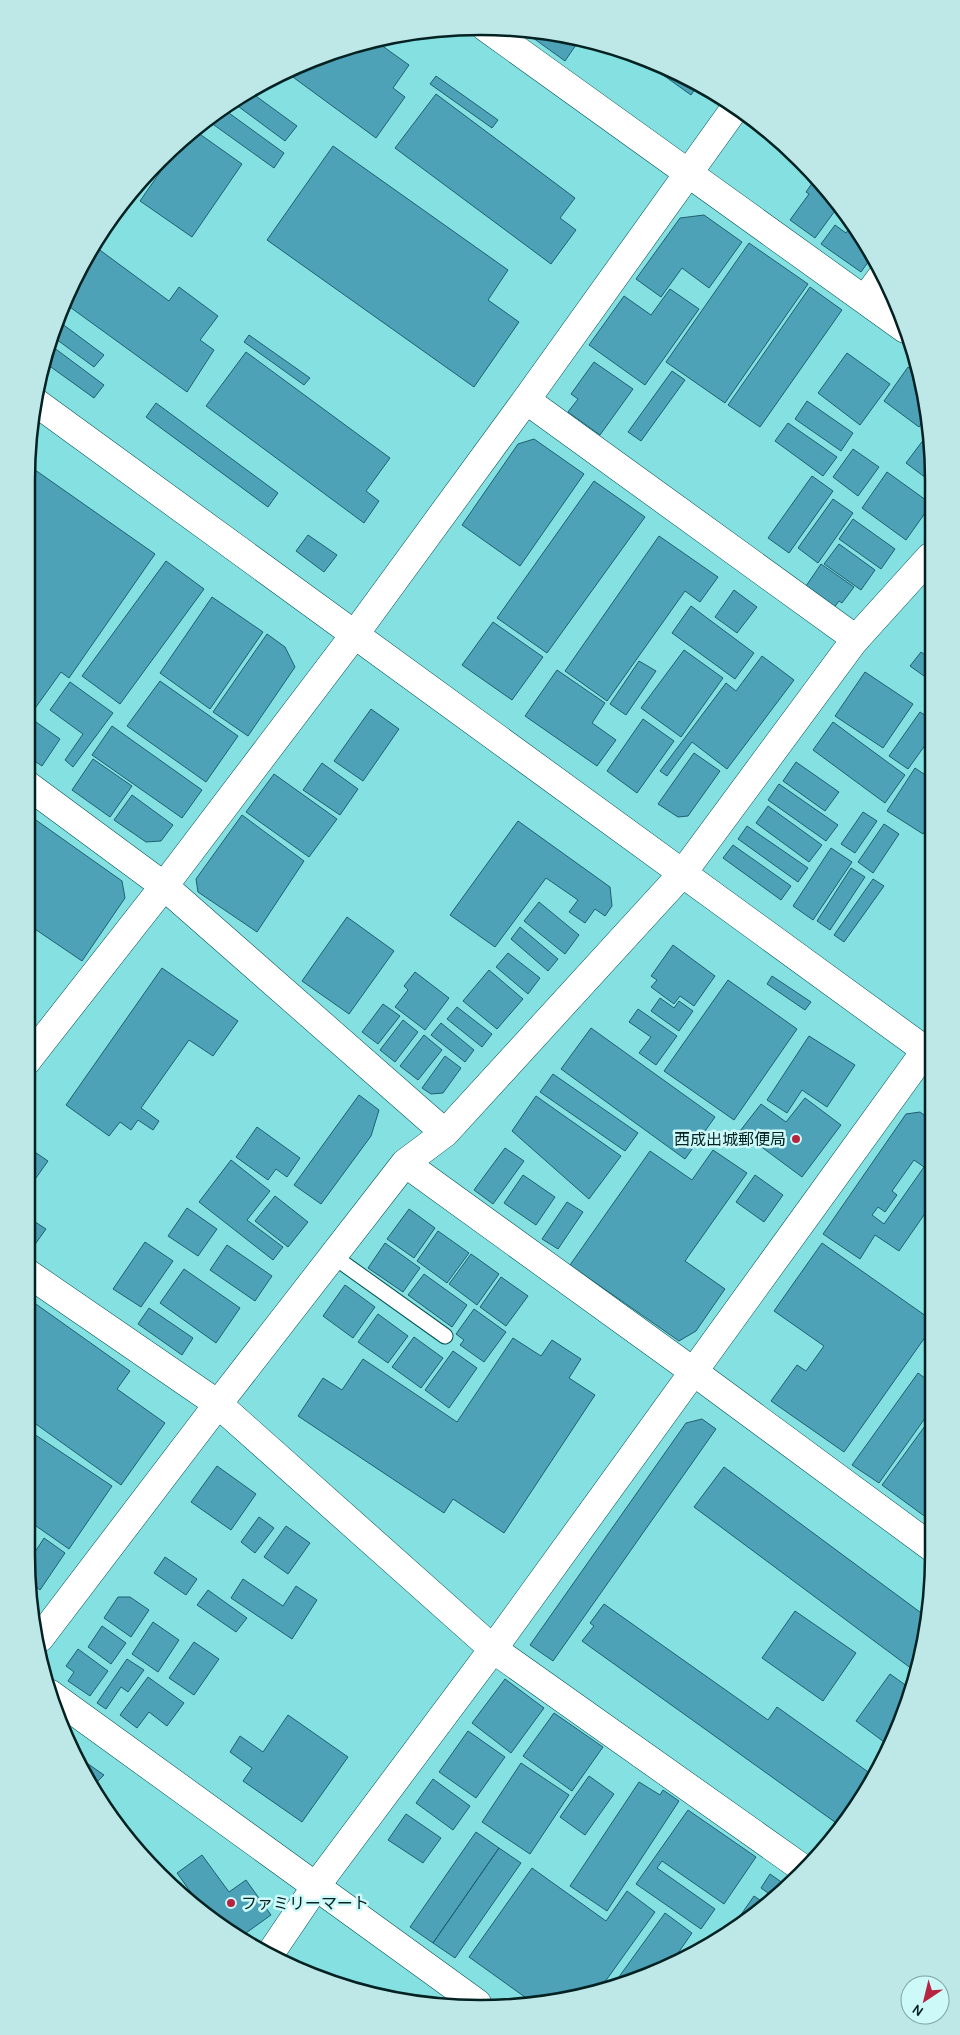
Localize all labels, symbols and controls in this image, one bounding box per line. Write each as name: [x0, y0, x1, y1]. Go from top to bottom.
place label: 西成出城郵便局: [674, 1130, 786, 1149]
marker: 西成出城郵便局: [790, 1133, 802, 1145]
place label: ファミリーマート: [241, 1894, 369, 1913]
marker: ファミリーマート: [225, 1897, 237, 1909]
north arrow: [900, 1975, 950, 2025]
text: N: [909, 2000, 927, 2020]

